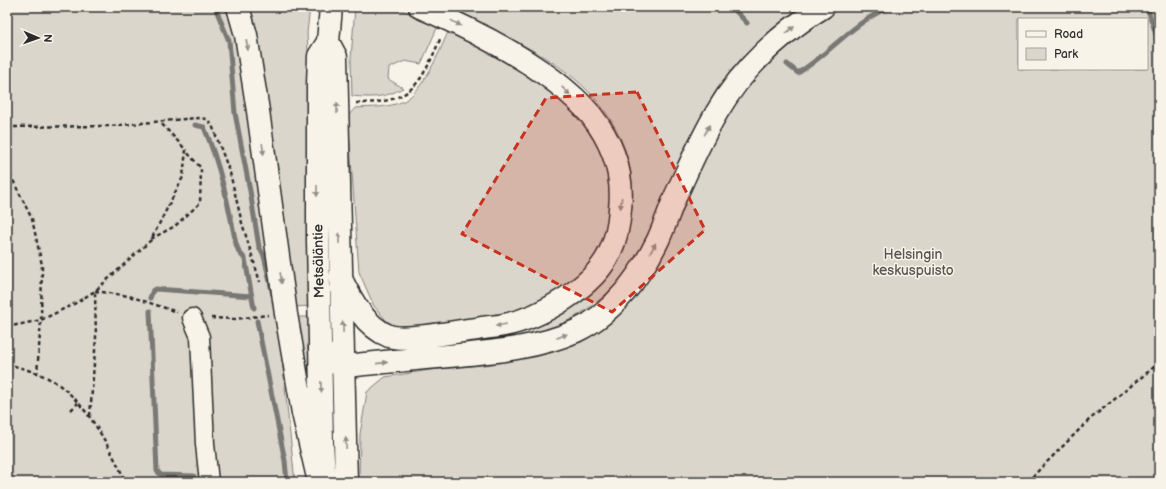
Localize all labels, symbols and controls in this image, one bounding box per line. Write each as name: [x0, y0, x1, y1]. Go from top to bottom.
north arrow: [18, 18, 58, 58]
legend: [1018, 18, 1148, 70]
one-way arrow: [450, 20, 462, 26]
one-way arrow: [784, 26, 795, 35]
text: Road: [1054, 27, 1083, 42]
text: N: [41, 34, 54, 43]
one-way arrow: [244, 39, 250, 51]
text: Park: [1054, 47, 1078, 62]
one-way arrow: [561, 86, 571, 96]
one-way arrow: [334, 101, 340, 114]
one-way arrow: [704, 124, 711, 135]
one-way arrow: [260, 143, 266, 155]
one-way arrow: [314, 185, 320, 198]
one-way arrow: [618, 197, 624, 209]
street label: Metsäläntie: [309, 224, 328, 298]
one-way arrow: [336, 231, 342, 244]
one-way arrow: [650, 242, 657, 254]
park label: Helsingin keskuspuisto: [872, 246, 954, 279]
one-way arrow: [278, 272, 284, 284]
one-way arrow: [339, 321, 346, 333]
one-way arrow: [495, 322, 507, 328]
one-way arrow: [557, 332, 569, 338]
one-way arrow: [376, 359, 388, 366]
one-way arrow: [318, 381, 324, 394]
one-way arrow: [343, 436, 349, 449]

